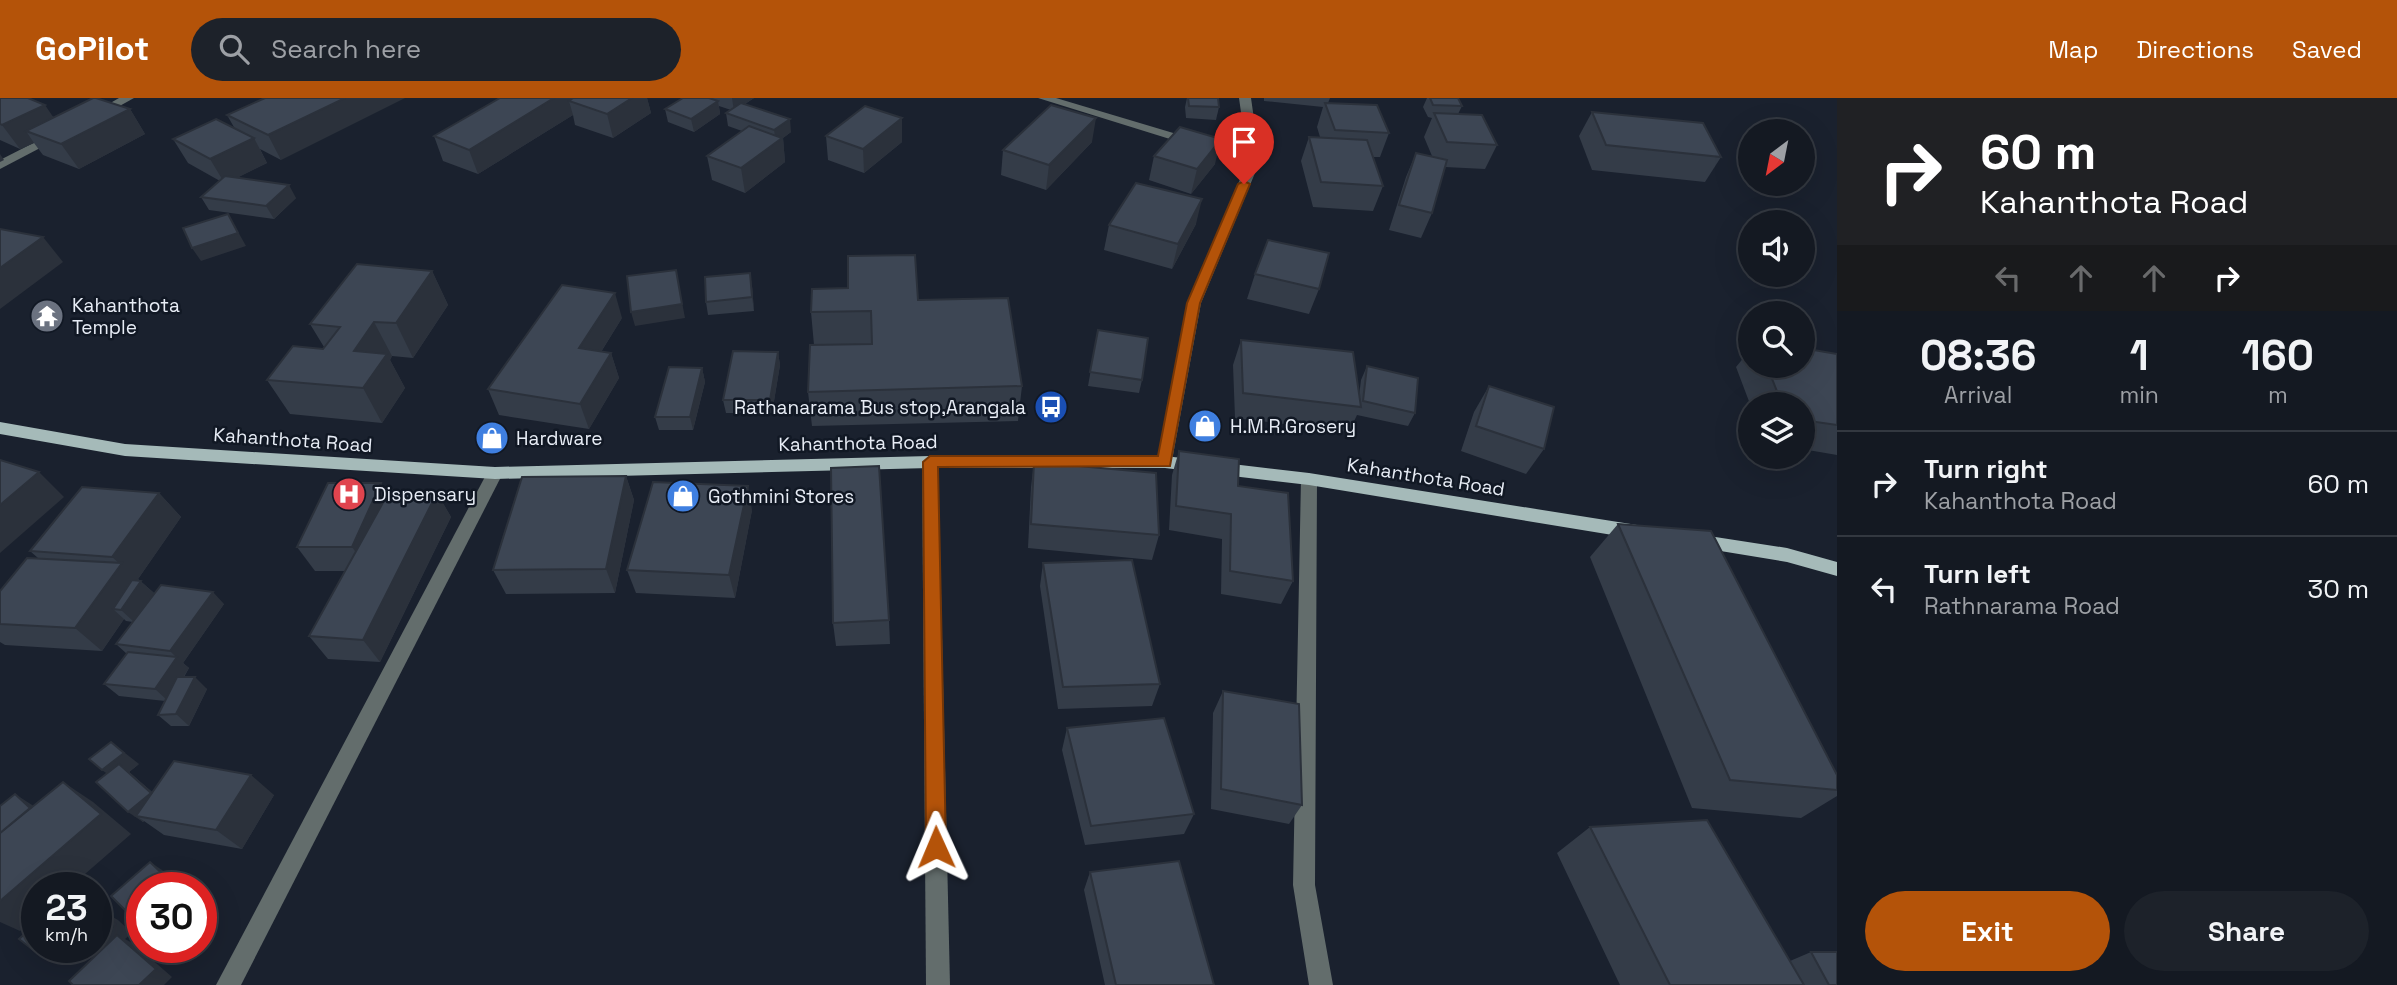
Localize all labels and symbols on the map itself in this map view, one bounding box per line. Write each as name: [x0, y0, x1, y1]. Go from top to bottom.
pin: [1214, 112, 1274, 184]
north arrow: [1738, 119, 1815, 196]
place label: Kahanthota Temple: [72, 293, 180, 340]
temple icon: Kahanthota Temple: [28, 297, 66, 335]
bus stop icon: Rathanarama Bus stop,Arangala: [1032, 388, 1070, 426]
place label: Rathanarama Bus stop,Arangala: [734, 395, 1026, 420]
shop icon: H.M.R.Grosery: [1186, 407, 1224, 445]
place label: H.M.R.Grosery: [1230, 414, 1356, 439]
shop icon: Hardware: [473, 419, 511, 457]
street label: Kahanthota Road: [213, 422, 373, 458]
place label: Hardware: [516, 426, 603, 451]
street label: Kahanthota Road: [778, 429, 938, 457]
street label: Kahanthota Road: [1345, 452, 1507, 502]
hospital icon: Dispensary: [330, 475, 368, 513]
shop icon: Gothmini Stores: [664, 477, 702, 515]
place label: Dispensary: [374, 482, 476, 507]
place label: Gothmini Stores: [708, 484, 854, 509]
position arrow: [899, 810, 973, 884]
speed limit sign: 30: [126, 872, 217, 963]

